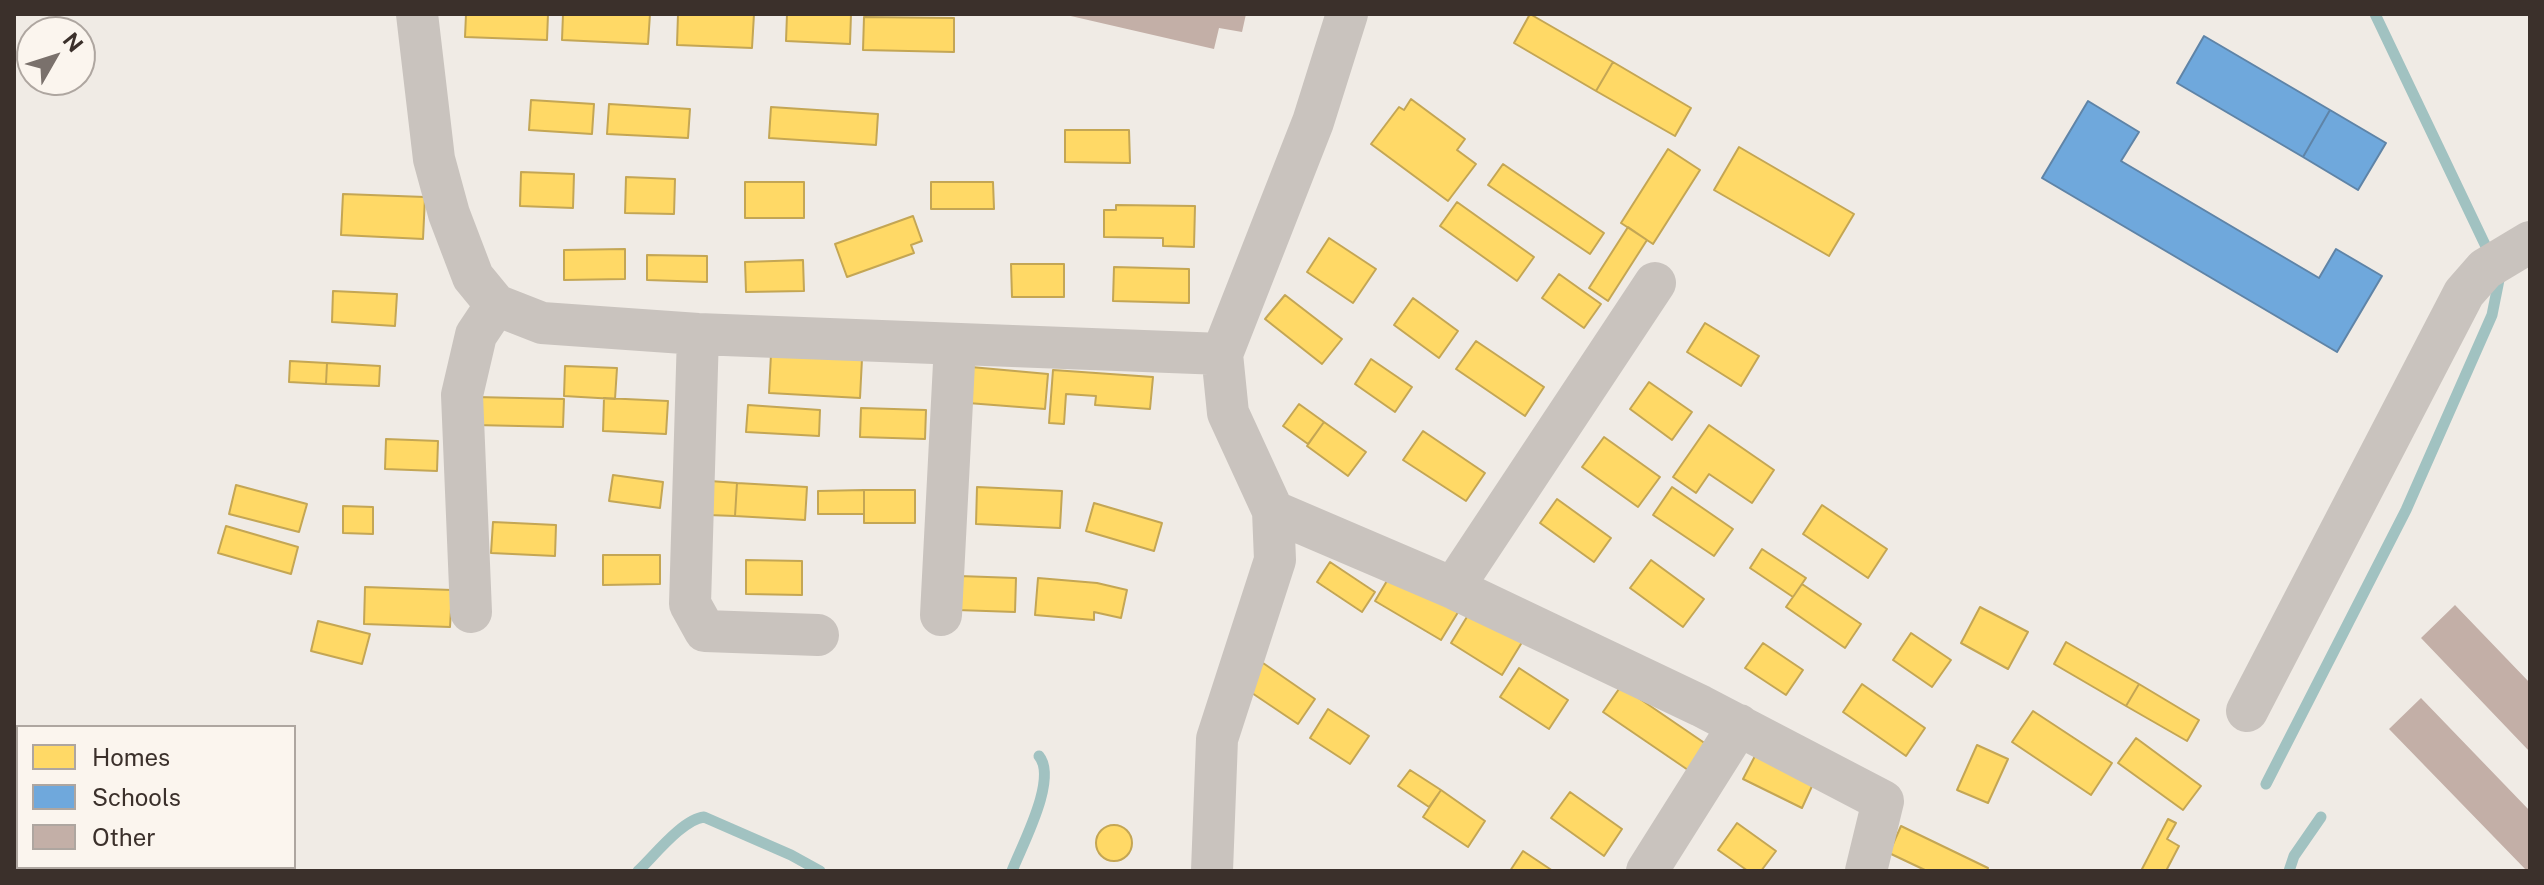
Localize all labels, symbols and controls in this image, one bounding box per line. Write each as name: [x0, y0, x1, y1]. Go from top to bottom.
north arrow: [16, 16, 96, 96]
text: N: [58, 27, 89, 57]
legend: [16, 725, 296, 869]
text: Homes: [92, 743, 170, 771]
text: Schools: [92, 783, 181, 811]
text: Other: [92, 823, 156, 851]

